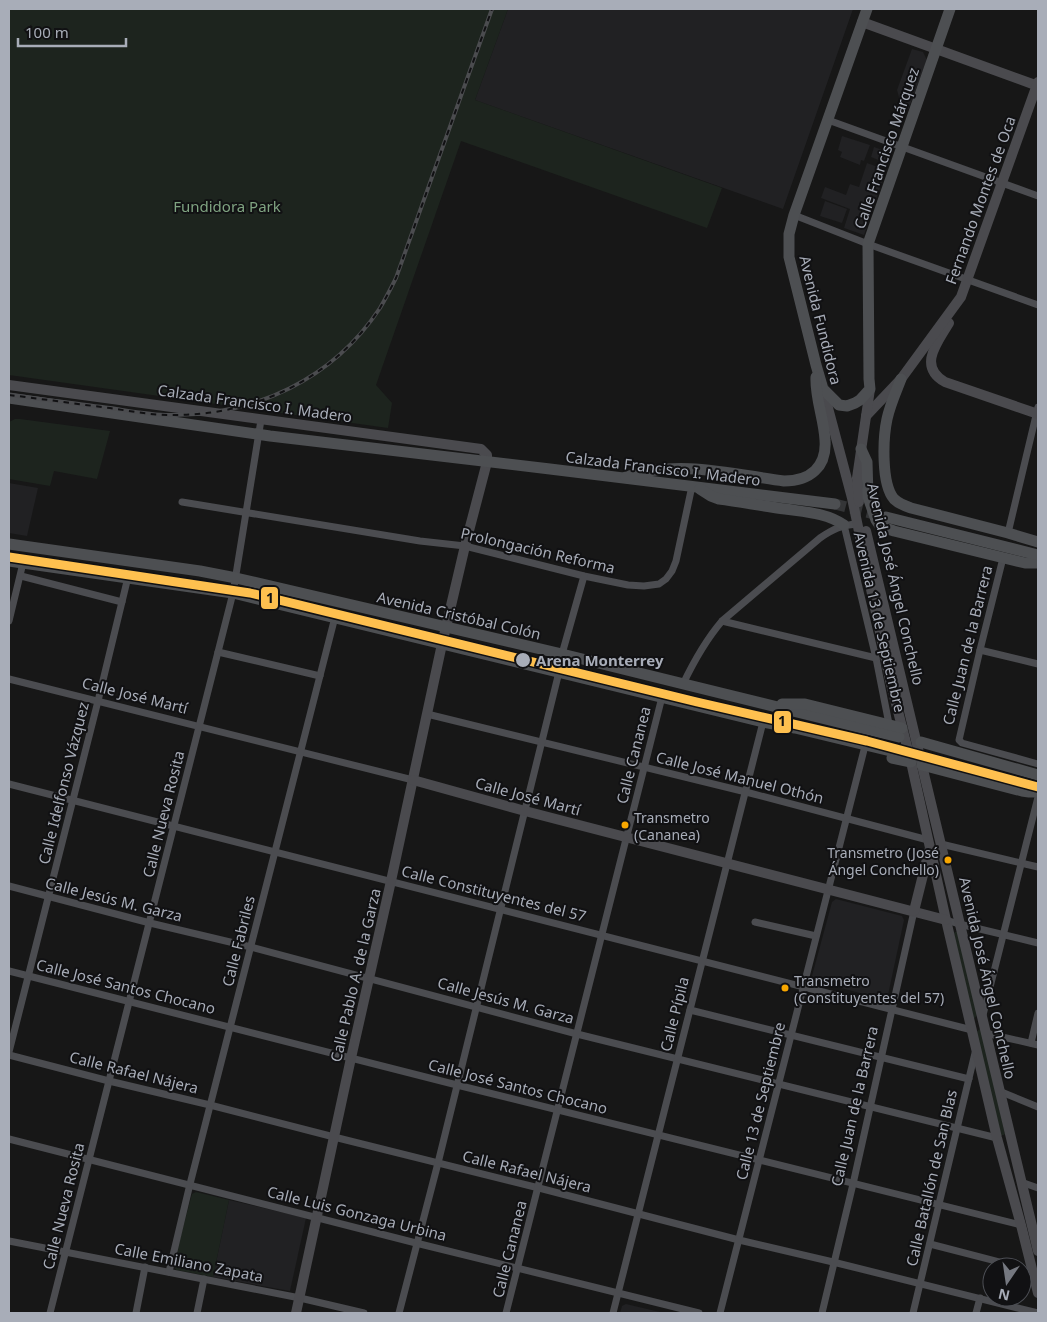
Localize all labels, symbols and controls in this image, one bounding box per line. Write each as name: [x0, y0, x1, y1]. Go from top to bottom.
scale bar: [18, 15, 125, 47]
text: 100 m: [25, 22, 69, 42]
street label: Calle Francisco Márquez: [849, 65, 923, 231]
street label: Fernando Montes de Oca: [940, 113, 1020, 287]
park label: Fundidora Park: [173, 196, 281, 216]
street label: Avenida Fundidora: [795, 253, 847, 387]
street label: Calzada Francisco I. Madero: [156, 379, 354, 427]
street label: Calzada Francisco I. Madero: [564, 446, 762, 490]
street label: Avenida José Ángel Conchello: [863, 481, 929, 687]
street label: Prolongación Reforma: [459, 522, 617, 578]
street label: Avenida 13 de Septiembre: [850, 530, 910, 714]
street label: Calle Juan de la Barrera: [937, 563, 997, 727]
line badge: 1: [260, 586, 279, 610]
street label: Avenida Cristóbal Colón: [375, 586, 543, 644]
text: 1: [266, 588, 274, 607]
place label: Arena Monterrey: [536, 650, 664, 670]
marker: Arena Monterrey: [514, 651, 532, 669]
street label: Calle José Martí: [80, 672, 191, 718]
street label: Calle Idelfonso Vázquez: [33, 700, 93, 866]
street label: Calle Cananea: [611, 704, 655, 806]
line badge: 1: [773, 710, 792, 734]
text: 1: [778, 711, 786, 730]
street label: Calle José Manuel Othón: [654, 746, 826, 808]
street label: Calle Nueva Rosita: [138, 748, 188, 880]
street label: Calle José Martí: [473, 772, 584, 820]
place label: Transmetro (Cananea): [634, 808, 710, 844]
marker: Transmetro (Cananea): [620, 820, 630, 830]
place label: Transmetro (José Ángel Conchello): [827, 843, 939, 879]
marker: Transmetro (José Ángel Conchello): [943, 855, 953, 865]
street label: Calle Constituyentes del 57: [399, 860, 589, 926]
street label: Calle Jesús M. Garza: [43, 872, 185, 926]
street label: Avenida José Ángel Conchello: [955, 875, 1021, 1081]
street label: Calle Pablo A. de la Garza: [325, 886, 385, 1064]
street label: Calle Fabriles: [217, 893, 259, 989]
street label: Calle José Santos Chocano: [34, 954, 218, 1018]
place label: Transmetro (Constituyentes del 57): [794, 971, 944, 1007]
street label: Calle Jesús M. Garza: [435, 972, 577, 1028]
street label: Calle Pípila: [655, 975, 693, 1053]
marker: Transmetro (Constituyentes del 57): [780, 983, 790, 993]
street label: Calle 13 de Septiembre: [731, 1020, 789, 1182]
street label: Calle Juan de la Barrera: [826, 1024, 882, 1188]
street label: Calle Rafael Nájera: [68, 1046, 200, 1098]
street label: Calle José Santos Chocano: [426, 1054, 610, 1118]
street label: Calle Batallón de San Blas: [901, 1088, 961, 1268]
street label: Calle Nueva Rosita: [38, 1140, 88, 1272]
street label: Calle Rafael Nájera: [461, 1145, 593, 1197]
street label: Calle Luis Gonzaga Urbina: [265, 1181, 449, 1245]
street label: Calle Cananea: [487, 1198, 531, 1300]
street label: Calle Emiliano Zapata: [113, 1238, 265, 1286]
north arrow: [982, 1257, 1032, 1307]
text: N: [996, 1285, 1012, 1306]

